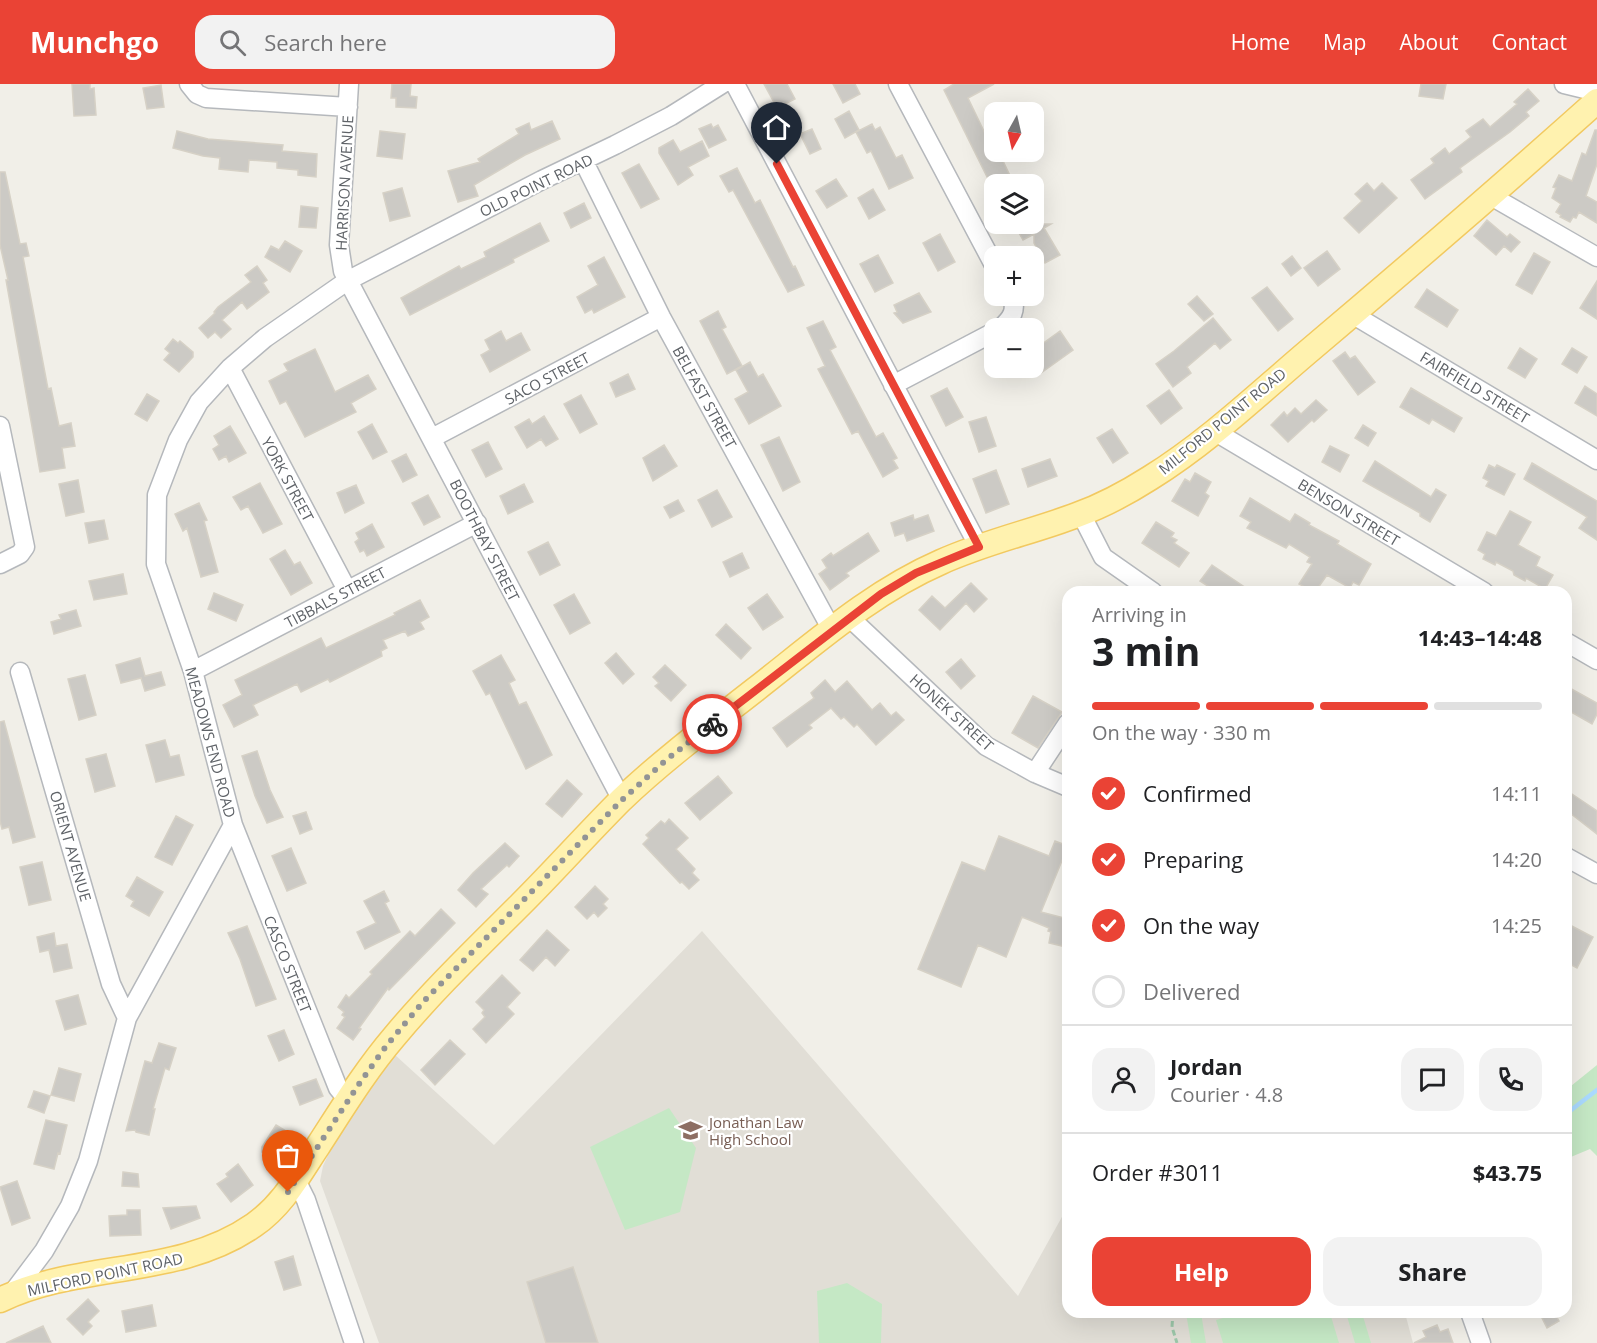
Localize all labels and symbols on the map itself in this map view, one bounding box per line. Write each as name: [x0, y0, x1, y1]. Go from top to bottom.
pin: [751, 102, 802, 164]
north arrow: [984, 102, 1044, 162]
street label: HARRISON AVENUE: [330, 115, 358, 251]
street label: OLD POINT ROAD: [476, 149, 596, 221]
street label: BELFAST STREET: [669, 342, 742, 452]
street label: FAIRFIELD STREET: [1417, 346, 1534, 428]
street label: SACO STREET: [501, 347, 594, 409]
street label: MILFORD POINT ROAD: [1154, 363, 1290, 479]
street label: YORK STREET: [257, 433, 319, 525]
street label: BENSON STREET: [1295, 474, 1404, 551]
street label: BOOTHBAY STREET: [446, 476, 525, 605]
street label: TIBBALS STREET: [281, 562, 390, 632]
street label: MEADOWS END ROAD: [181, 664, 241, 820]
street label: HONEK STREET: [906, 669, 999, 755]
courier: [682, 694, 742, 754]
street label: ORIENT AVENUE: [46, 788, 96, 904]
street label: CASCO STREET: [259, 913, 317, 1016]
place label: Jonathan Law High School: [707, 1112, 804, 1149]
school or university icon: Jonathan Law High School: [678, 1118, 704, 1144]
pin: [262, 1130, 313, 1192]
street label: MILFORD POINT ROAD: [25, 1248, 185, 1300]

